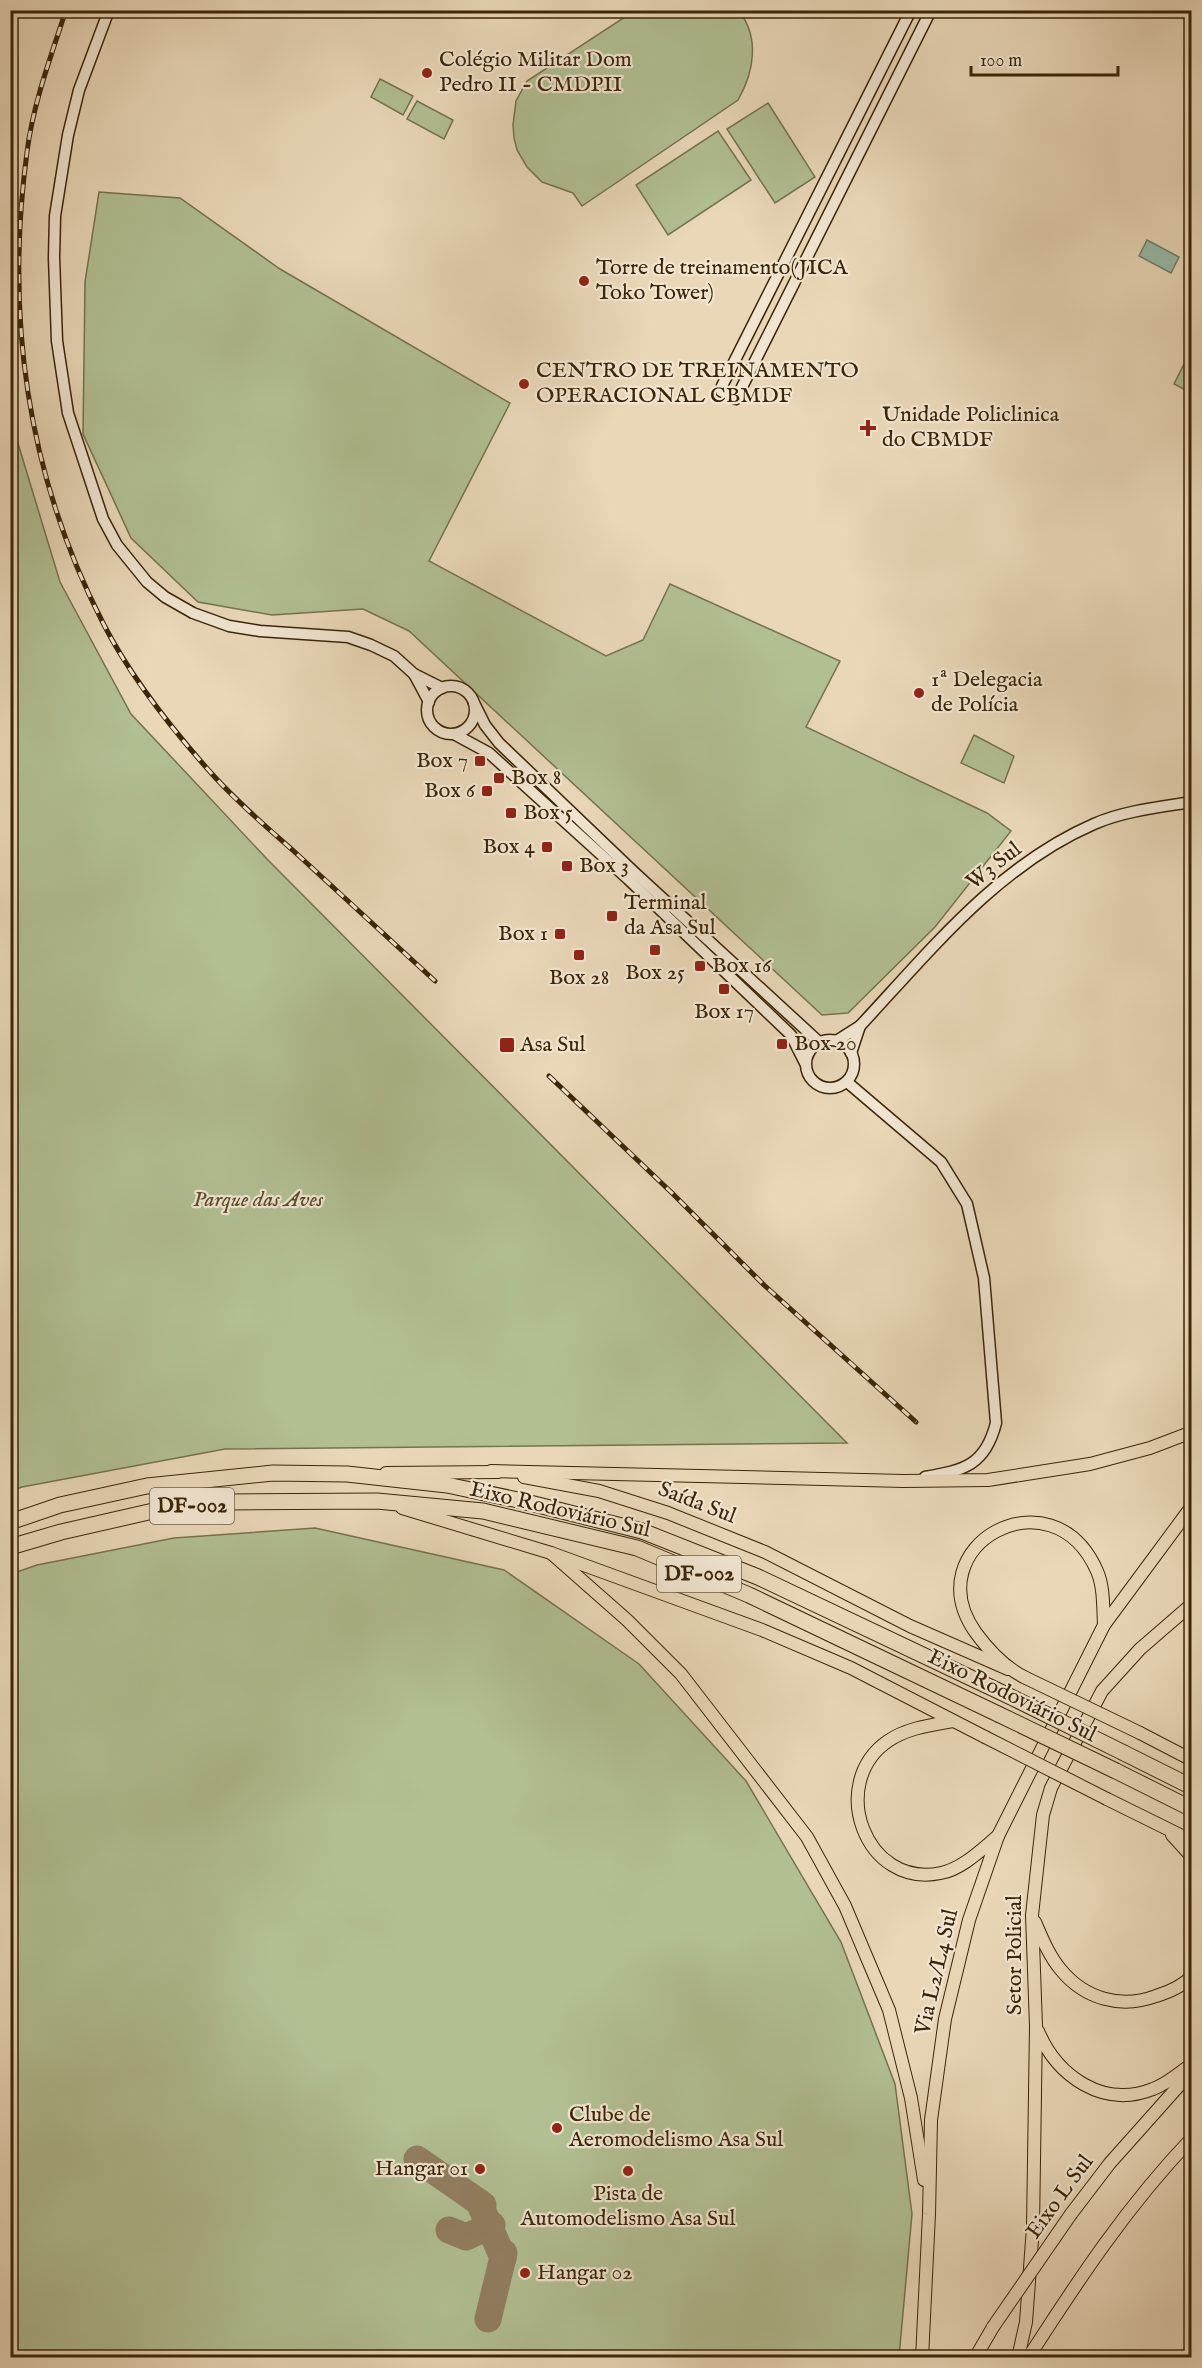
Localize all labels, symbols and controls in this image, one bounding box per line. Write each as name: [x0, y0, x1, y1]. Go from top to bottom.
scale bar: [971, 39, 1118, 77]
place label: Colégio Militar Dom Pedro II - CMDPII: [439, 46, 632, 99]
text: 100 m: [980, 50, 1022, 73]
marker: Colégio Militar Dom Pedro II - CMDPII: [420, 66, 434, 80]
place label: Torre de treinamento(JICA Toko Tower): [596, 254, 849, 307]
marker: Torre de treinamento(JICA Toko Tower): [577, 274, 591, 288]
place label: CENTRO DE TREINAMENTO OPERACIONAL CBMDF: [536, 357, 859, 410]
marker: CENTRO DE TREINAMENTO OPERACIONAL CBMDF: [517, 377, 531, 391]
place label: Unidade Policlinica do CBMDF: [882, 401, 1060, 454]
marker: Unidade Policlinica do CBMDF: [859, 419, 877, 437]
place label: 1ª Delegacia de Polícia: [931, 666, 1043, 719]
marker: 1ª Delegacia de Polícia: [912, 686, 926, 700]
place label: Box 7: [416, 747, 468, 775]
marker: Box 7: [473, 754, 487, 768]
place label: Box 8: [511, 764, 561, 792]
marker: Box 8: [492, 771, 506, 785]
place label: Box 6: [424, 777, 476, 805]
marker: Box 6: [480, 784, 494, 798]
place label: Box 5: [523, 799, 573, 827]
marker: Box 5: [504, 806, 518, 820]
place label: Box 4: [483, 833, 535, 861]
street label: W3 Sul: [961, 836, 1027, 896]
marker: Box 4: [540, 840, 554, 854]
place label: Box 3: [579, 852, 629, 880]
marker: Box 3: [560, 859, 574, 873]
place label: Terminal da Asa Sul: [624, 889, 716, 942]
marker: Terminal da Asa Sul: [605, 909, 619, 923]
place label: Box 1: [498, 920, 548, 948]
marker: Box 1: [553, 927, 567, 941]
marker: Box 25: [648, 943, 662, 957]
marker: Box 28: [572, 948, 586, 962]
place label: Box 16: [712, 952, 772, 980]
place label: Box 25: [625, 959, 685, 987]
marker: Box 16: [693, 959, 707, 973]
place label: Box 28: [549, 964, 609, 992]
marker: Box 17: [717, 982, 731, 996]
place label: Box 17: [694, 998, 754, 1026]
place label: Box 20: [794, 1030, 857, 1058]
place label: Asa Sul: [519, 1031, 586, 1059]
marker: Asa Sul: [498, 1036, 516, 1054]
marker: Box 20: [775, 1037, 789, 1051]
park label: Parque das Aves: [193, 1186, 324, 1214]
street label: Saída Sul: [654, 1475, 740, 1531]
street label: Eixo Rodoviário Sul: [467, 1476, 653, 1544]
road number: DF-002: [150, 1488, 234, 1524]
road number: DF-002: [657, 1556, 741, 1592]
street label: Eixo Rodoviário Sul: [923, 1643, 1101, 1749]
street label: Setor Policial: [1001, 1895, 1029, 2015]
street label: Via L2/L4 Sul: [909, 1906, 965, 2038]
place label: Clube de Aeromodelismo Asa Sul: [568, 2101, 783, 2154]
marker: Clube de Aeromodelismo Asa Sul: [550, 2121, 564, 2135]
street label: Eixo L Sul: [1020, 2149, 1100, 2245]
place label: Hangar 01: [375, 2155, 468, 2183]
marker: Hangar 01: [473, 2162, 487, 2176]
marker: Pista de Automodelismo Asa Sul: [621, 2164, 635, 2178]
place label: Pista de Automodelismo Asa Sul: [519, 2180, 736, 2233]
place label: Hangar 02: [537, 2259, 633, 2287]
marker: Hangar 02: [518, 2266, 532, 2280]

